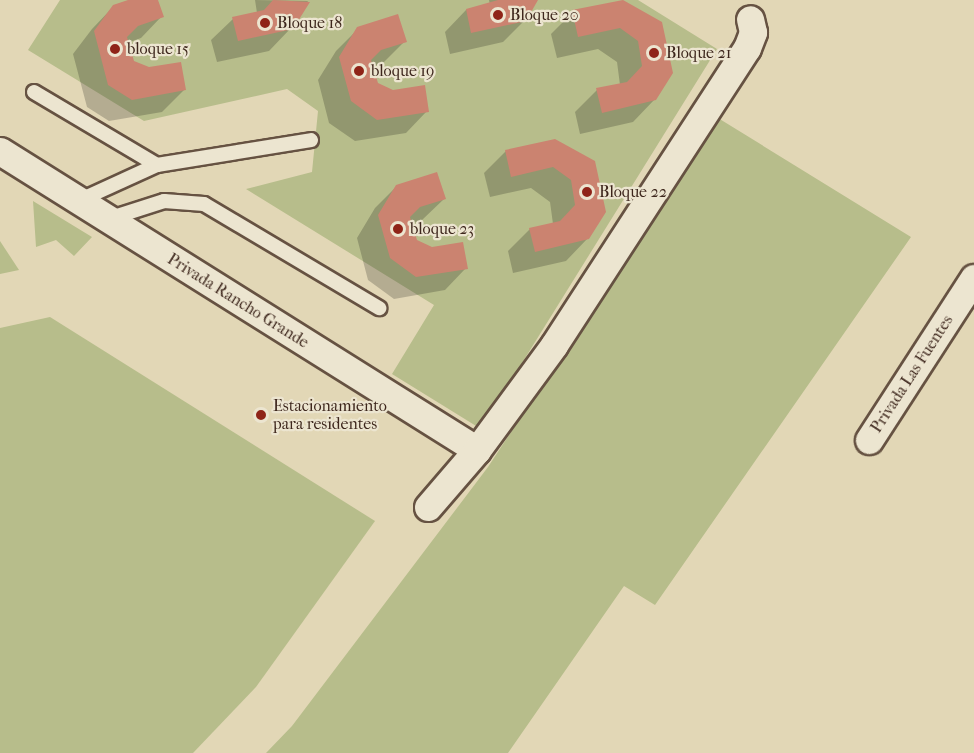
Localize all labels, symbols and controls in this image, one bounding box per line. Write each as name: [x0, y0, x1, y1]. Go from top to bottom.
place label: Bloque 20: [510, 5, 579, 25]
marker: Bloque 20: [491, 8, 505, 22]
place label: Bloque 18: [277, 13, 342, 33]
marker: Bloque 18: [258, 16, 272, 30]
place label: bloque 15: [127, 39, 189, 59]
marker: bloque 15: [108, 42, 122, 56]
place label: Bloque 21: [666, 43, 731, 63]
marker: Bloque 21: [647, 46, 661, 60]
place label: bloque 19: [371, 61, 434, 81]
marker: bloque 19: [352, 64, 366, 78]
place label: Bloque 22: [599, 182, 667, 202]
marker: Bloque 22: [580, 185, 594, 199]
place label: bloque 23: [410, 219, 474, 239]
marker: bloque 23: [391, 222, 405, 236]
street label: Privada Rancho Grande: [164, 250, 312, 352]
street label: Privada Las Fuentes: [867, 312, 957, 436]
place label: Estacionamiento para residentes: [273, 396, 387, 434]
marker: Estacionamiento para residentes: [254, 408, 268, 422]

